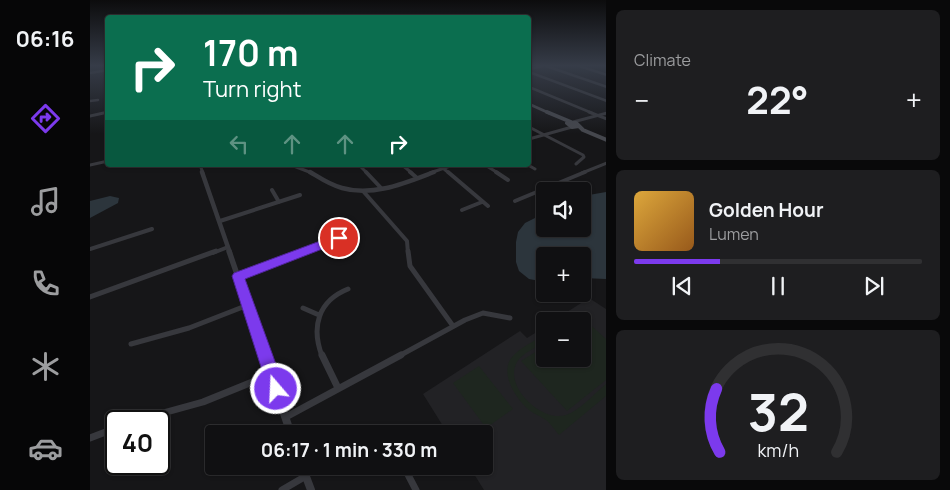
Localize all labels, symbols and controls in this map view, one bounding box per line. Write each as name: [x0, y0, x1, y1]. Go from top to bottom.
text: 06:16: [16, 24, 75, 54]
text: 170 m: [203, 29, 299, 77]
icon: right: [120, 35, 185, 100]
text: Climate: [634, 49, 691, 71]
text: 22°: [746, 73, 809, 125]
text: Turn right: [203, 74, 301, 104]
text: −: [634, 81, 649, 119]
text: +: [906, 81, 922, 119]
icon: directions: [28, 101, 63, 136]
icon: left: [225, 130, 253, 158]
icon: ahead: [278, 130, 306, 158]
icon: ahead: [331, 130, 359, 158]
icon: right: [384, 130, 412, 158]
map controls: [536, 182, 591, 367]
button: sound: [536, 182, 591, 237]
icon: music: [28, 184, 63, 219]
text: Golden Hour: [709, 197, 823, 223]
pin: [318, 217, 360, 259]
text: Lumen: [709, 223, 759, 245]
icon: arrive: [325, 224, 353, 252]
button: +: [536, 247, 591, 302]
icon: phone: [28, 266, 63, 301]
icon: previous: [668, 272, 696, 300]
icon: pause: [764, 272, 792, 300]
icon: next: [860, 272, 888, 300]
button: −: [536, 312, 591, 367]
icon: climate: [28, 349, 63, 384]
position arrow: [249, 362, 301, 414]
text: 32: [747, 376, 809, 447]
speed limit sign: 40: [105, 410, 170, 475]
icon: car: [28, 431, 63, 466]
text: 06:17 · 1 min · 330 m: [261, 437, 437, 463]
text: km/h: [757, 438, 799, 462]

